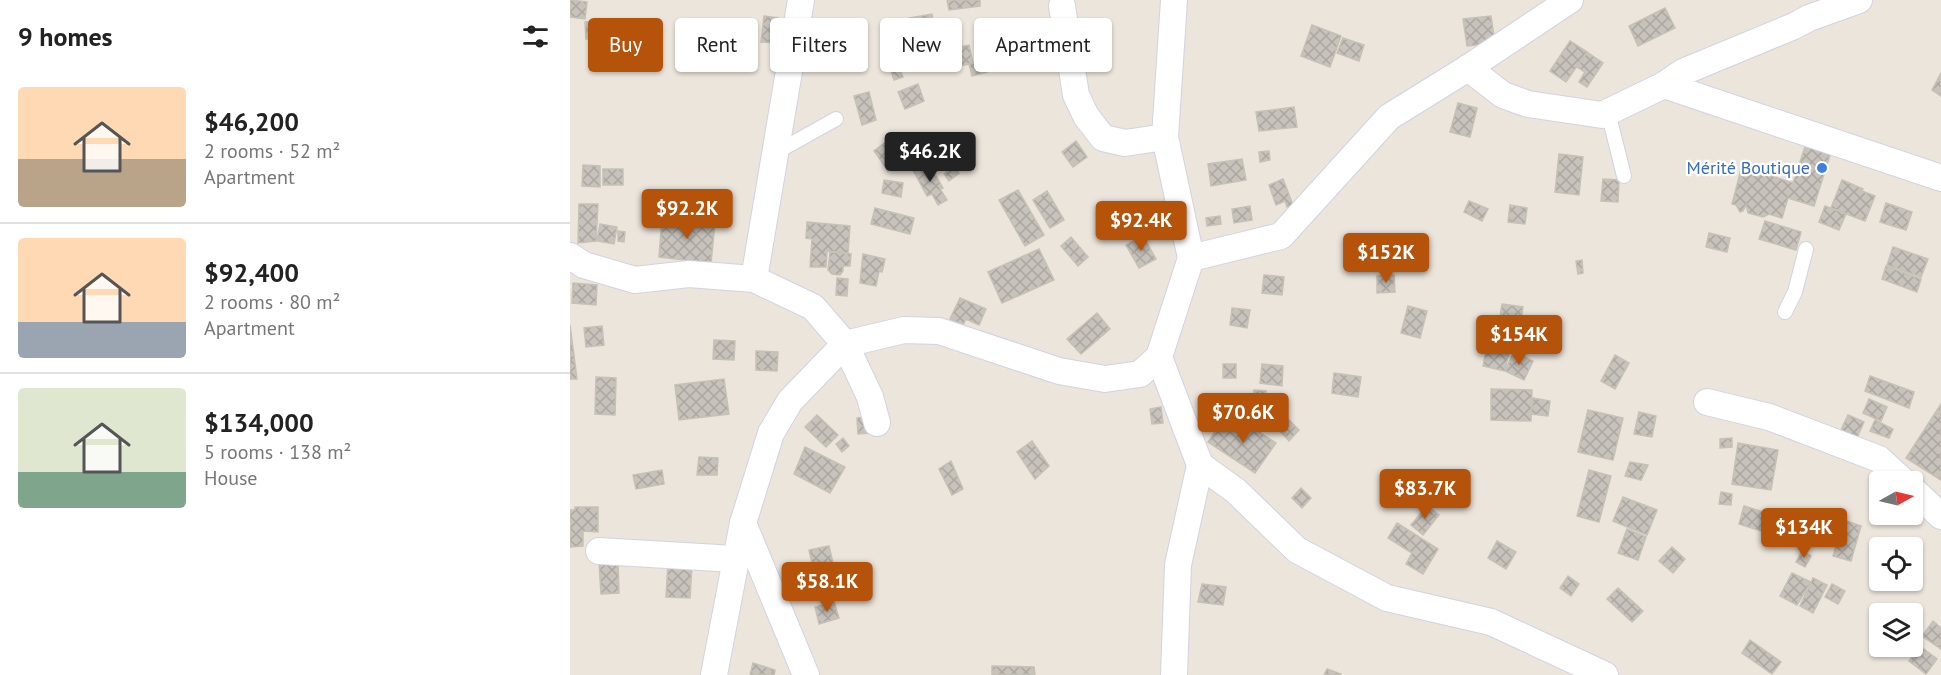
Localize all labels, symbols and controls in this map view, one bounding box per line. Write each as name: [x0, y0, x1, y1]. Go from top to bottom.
chip: Buy: [588, 18, 663, 72]
chip: Rent: [675, 18, 758, 72]
chip: Filters: [770, 18, 868, 72]
chip: New: [880, 18, 962, 72]
chip: Apartment: [974, 18, 1112, 72]
text: 9 homes: [18, 20, 113, 53]
icon: filters: [519, 20, 552, 53]
text: $46,200: [204, 105, 299, 138]
icon: home: [66, 111, 138, 183]
pin: $46.2K: [881, 132, 979, 183]
text: 2 rooms · 52 m²: [204, 138, 340, 164]
text: $46.2K: [899, 138, 961, 164]
place label: Mérité Boutique: [1687, 156, 1810, 179]
marker: Mérité Boutique: [1815, 161, 1829, 175]
text: Apartment: [204, 164, 295, 190]
pin: $92.2K: [638, 189, 736, 240]
text: $92.2K: [656, 195, 718, 221]
pin: $92.4K: [1092, 201, 1190, 252]
text: $92.4K: [1110, 207, 1172, 233]
pin: $152K: [1344, 233, 1428, 284]
text: $152K: [1357, 239, 1415, 265]
text: $92,400: [204, 256, 299, 289]
icon: home: [66, 262, 138, 334]
text: 2 rooms · 80 m²: [204, 289, 340, 315]
text: Apartment: [204, 315, 295, 341]
pin: $154K: [1477, 315, 1561, 366]
text: $154K: [1490, 321, 1548, 347]
pin: $70.6K: [1194, 393, 1292, 444]
text: $70.6K: [1212, 399, 1274, 425]
text: $134,000: [204, 406, 314, 439]
icon: home: [66, 412, 138, 484]
text: 5 rooms · 138 m²: [204, 439, 351, 465]
text: House: [204, 465, 258, 491]
pin: $83.7K: [1376, 469, 1474, 520]
north arrow: [1869, 471, 1923, 525]
map controls: [1869, 471, 1923, 657]
text: $83.7K: [1394, 475, 1456, 501]
pin: $134K: [1762, 508, 1846, 559]
text: $134K: [1775, 514, 1833, 540]
button: locate: [1869, 537, 1923, 591]
pin: $58.1K: [778, 562, 876, 613]
text: $58.1K: [796, 568, 858, 594]
button: layers: [1869, 603, 1923, 657]

